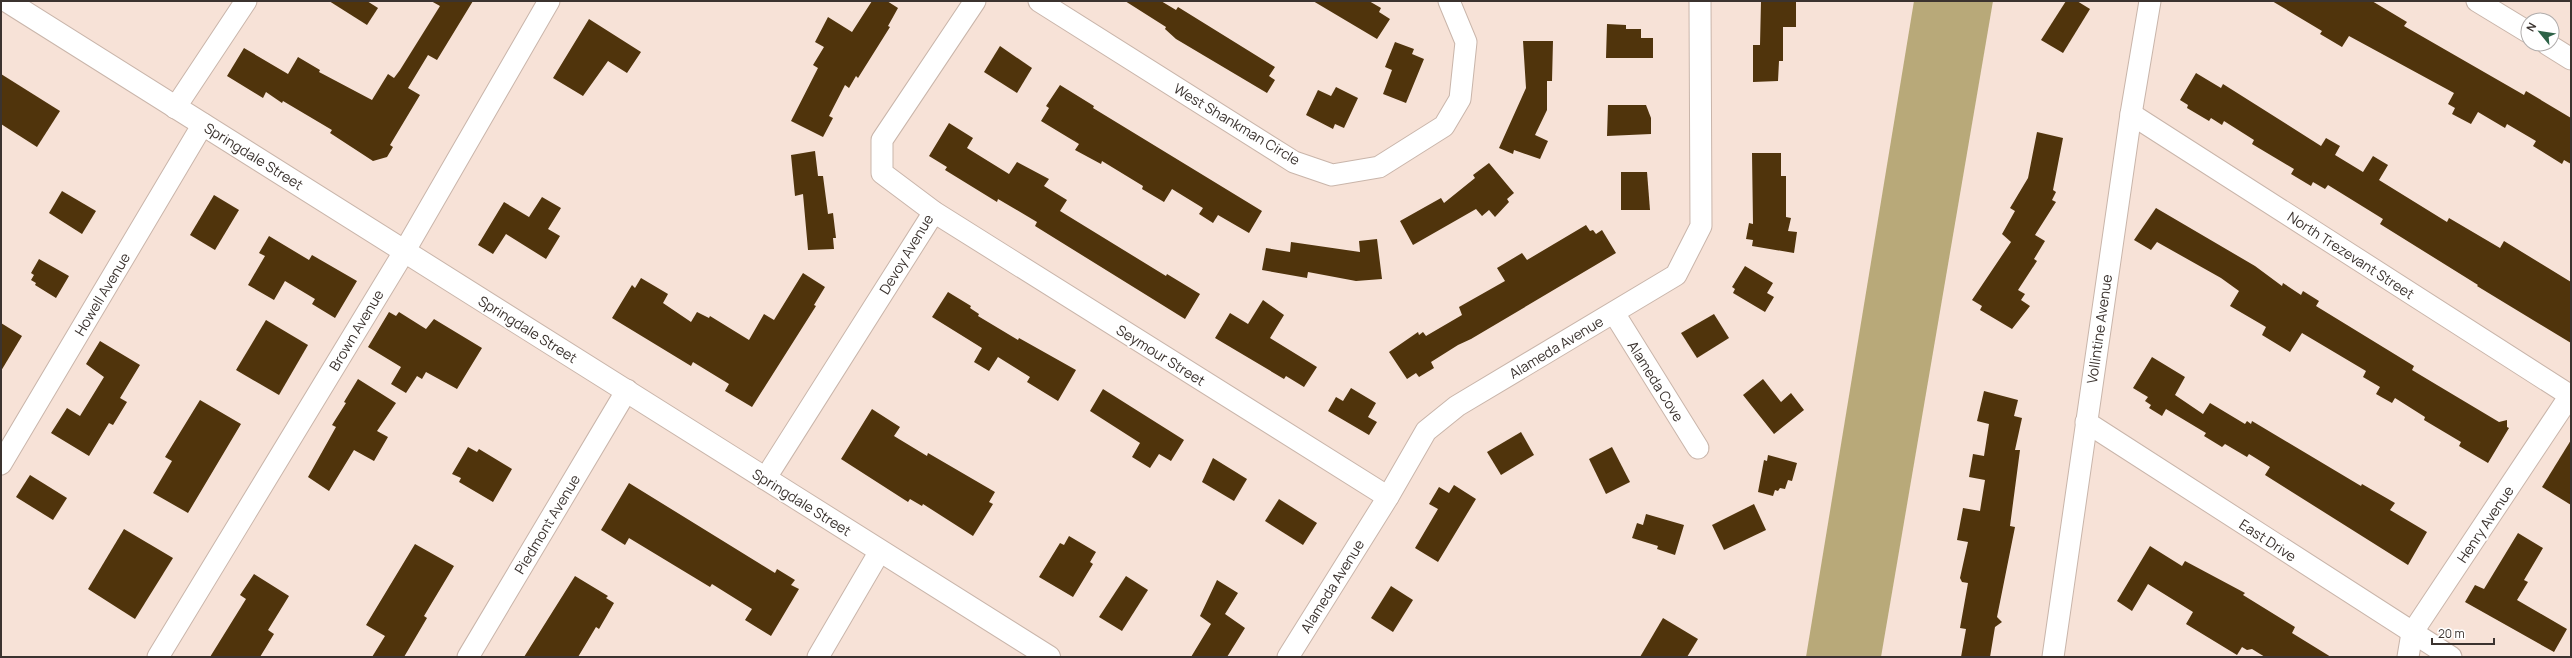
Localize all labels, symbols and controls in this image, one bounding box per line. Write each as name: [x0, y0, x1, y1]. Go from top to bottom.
north arrow: [2520, 12, 2560, 52]
text: N: [2522, 19, 2539, 34]
street label: West Shankman Circle: [1170, 79, 1304, 169]
street label: Springdale Street: [201, 118, 307, 194]
street label: North Trezevant Street: [2284, 207, 2418, 303]
street label: Devoy Avenue: [875, 210, 937, 298]
street label: Howell Avenue: [70, 249, 134, 339]
street label: Vollintine Avenue: [2082, 273, 2116, 385]
street label: Brown Avenue: [324, 286, 388, 374]
street label: Springdale Street: [475, 291, 581, 367]
street label: Alameda Avenue: [1505, 311, 1607, 383]
street label: Seymour Street: [1113, 320, 1209, 390]
street label: Alameda Cove: [1624, 337, 1688, 425]
street label: Springdale Street: [749, 464, 855, 540]
street label: Piedmont Avenue: [510, 471, 584, 577]
street label: Henry Avenue: [2452, 482, 2518, 566]
street label: East Drive: [2236, 515, 2300, 565]
street label: Alameda Avenue: [1296, 536, 1368, 636]
scale bar: [2432, 620, 2494, 646]
text: 20 m: [2438, 625, 2465, 642]

